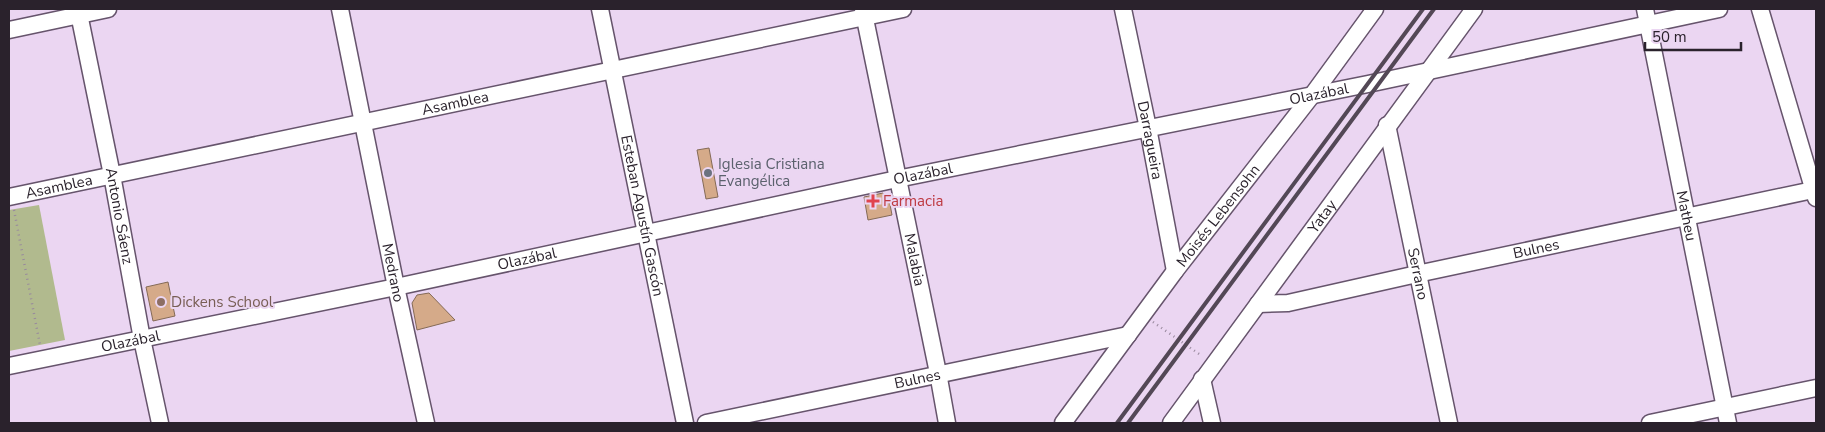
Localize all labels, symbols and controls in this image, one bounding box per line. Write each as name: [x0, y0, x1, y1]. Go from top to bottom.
scale bar: [1645, 20, 1741, 52]
text: 50 m: [1652, 27, 1687, 47]
street label: Olazábal: [1288, 78, 1351, 110]
street label: Asamblea: [420, 86, 491, 120]
street label: Darragueira: [1133, 99, 1168, 181]
street label: Esteban Agustín Gascón: [616, 133, 669, 298]
place label: Iglesia Cristiana Evangélica: [718, 154, 825, 191]
street label: Olazábal: [892, 158, 955, 189]
street label: Moisés Lebensohn: [1172, 160, 1264, 271]
street label: Antonio Sáenz: [101, 166, 138, 266]
marker: Iglesia Cristiana Evangélica: [702, 167, 714, 179]
street label: Asamblea: [24, 170, 94, 203]
street label: Matheu: [1672, 189, 1701, 243]
place label: Farmacia: [883, 191, 943, 211]
marker: Farmacia: [867, 195, 879, 207]
street label: Yatay: [1303, 196, 1341, 238]
street label: Malabia: [899, 232, 930, 288]
street label: Bulnes: [1511, 234, 1561, 263]
street label: Medrano: [377, 241, 409, 304]
street label: Olazábal: [496, 243, 559, 275]
street label: Serrano: [1403, 246, 1433, 302]
place label: Dickens School: [171, 292, 274, 312]
marker: Dickens School: [155, 296, 167, 308]
street label: Olazábal: [99, 325, 162, 357]
street label: Bulnes: [893, 364, 942, 393]

